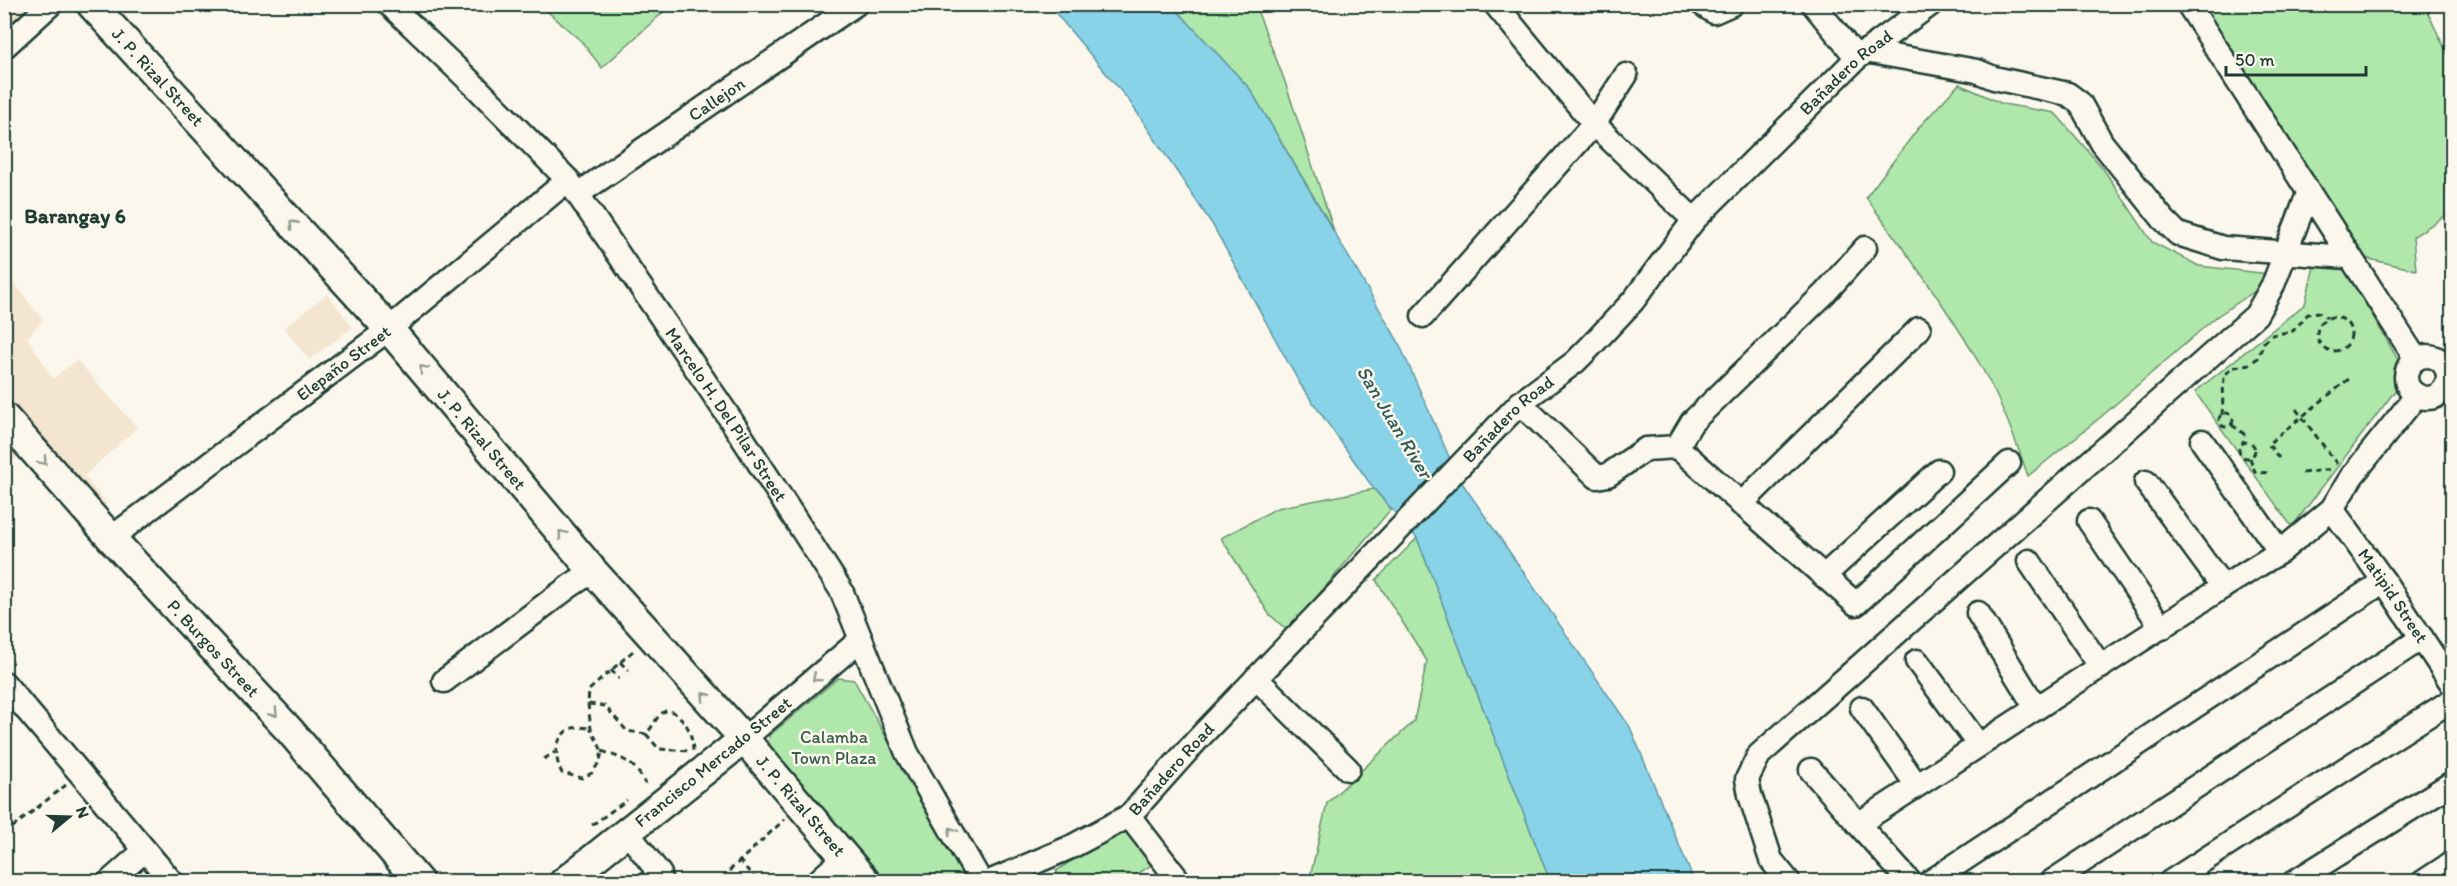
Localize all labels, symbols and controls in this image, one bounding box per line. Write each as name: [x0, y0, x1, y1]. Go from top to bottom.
street label: J. P. Rizal Street: [107, 23, 209, 131]
street label: Bañadero Road: [1795, 25, 1897, 120]
scale bar: [2226, 39, 2366, 77]
text: 50 m: [2235, 49, 2275, 71]
street label: Callejon: [684, 72, 749, 126]
district label: Barangay 6: [24, 203, 126, 229]
one-way arrow: [289, 220, 300, 230]
street label: Elepaño Street: [292, 320, 395, 406]
street label: Marcelo H. Del Pilar Street: [660, 323, 792, 506]
water label: San Juan River: [1352, 361, 1439, 484]
one-way arrow: [419, 365, 430, 376]
street label: Bañadero Road: [1458, 371, 1558, 467]
street label: J. P. Rizal Street: [433, 384, 531, 495]
one-way arrow: [36, 454, 47, 465]
one-way arrow: [558, 530, 569, 541]
street label: Matipid Street: [2353, 544, 2433, 647]
street label: P. Burgos Street: [163, 595, 264, 702]
one-way arrow: [812, 671, 823, 682]
street label: Francisco Mercado Street: [630, 692, 796, 832]
one-way arrow: [701, 692, 712, 703]
one-way arrow: [267, 707, 278, 717]
street label: Bañadero Road: [1124, 718, 1219, 820]
park label: Calamba Town Plaza: [791, 726, 877, 769]
street label: J. P. Rizal Street: [752, 751, 850, 861]
north arrow: [39, 787, 99, 847]
text: N: [72, 804, 93, 820]
one-way arrow: [947, 827, 959, 837]

